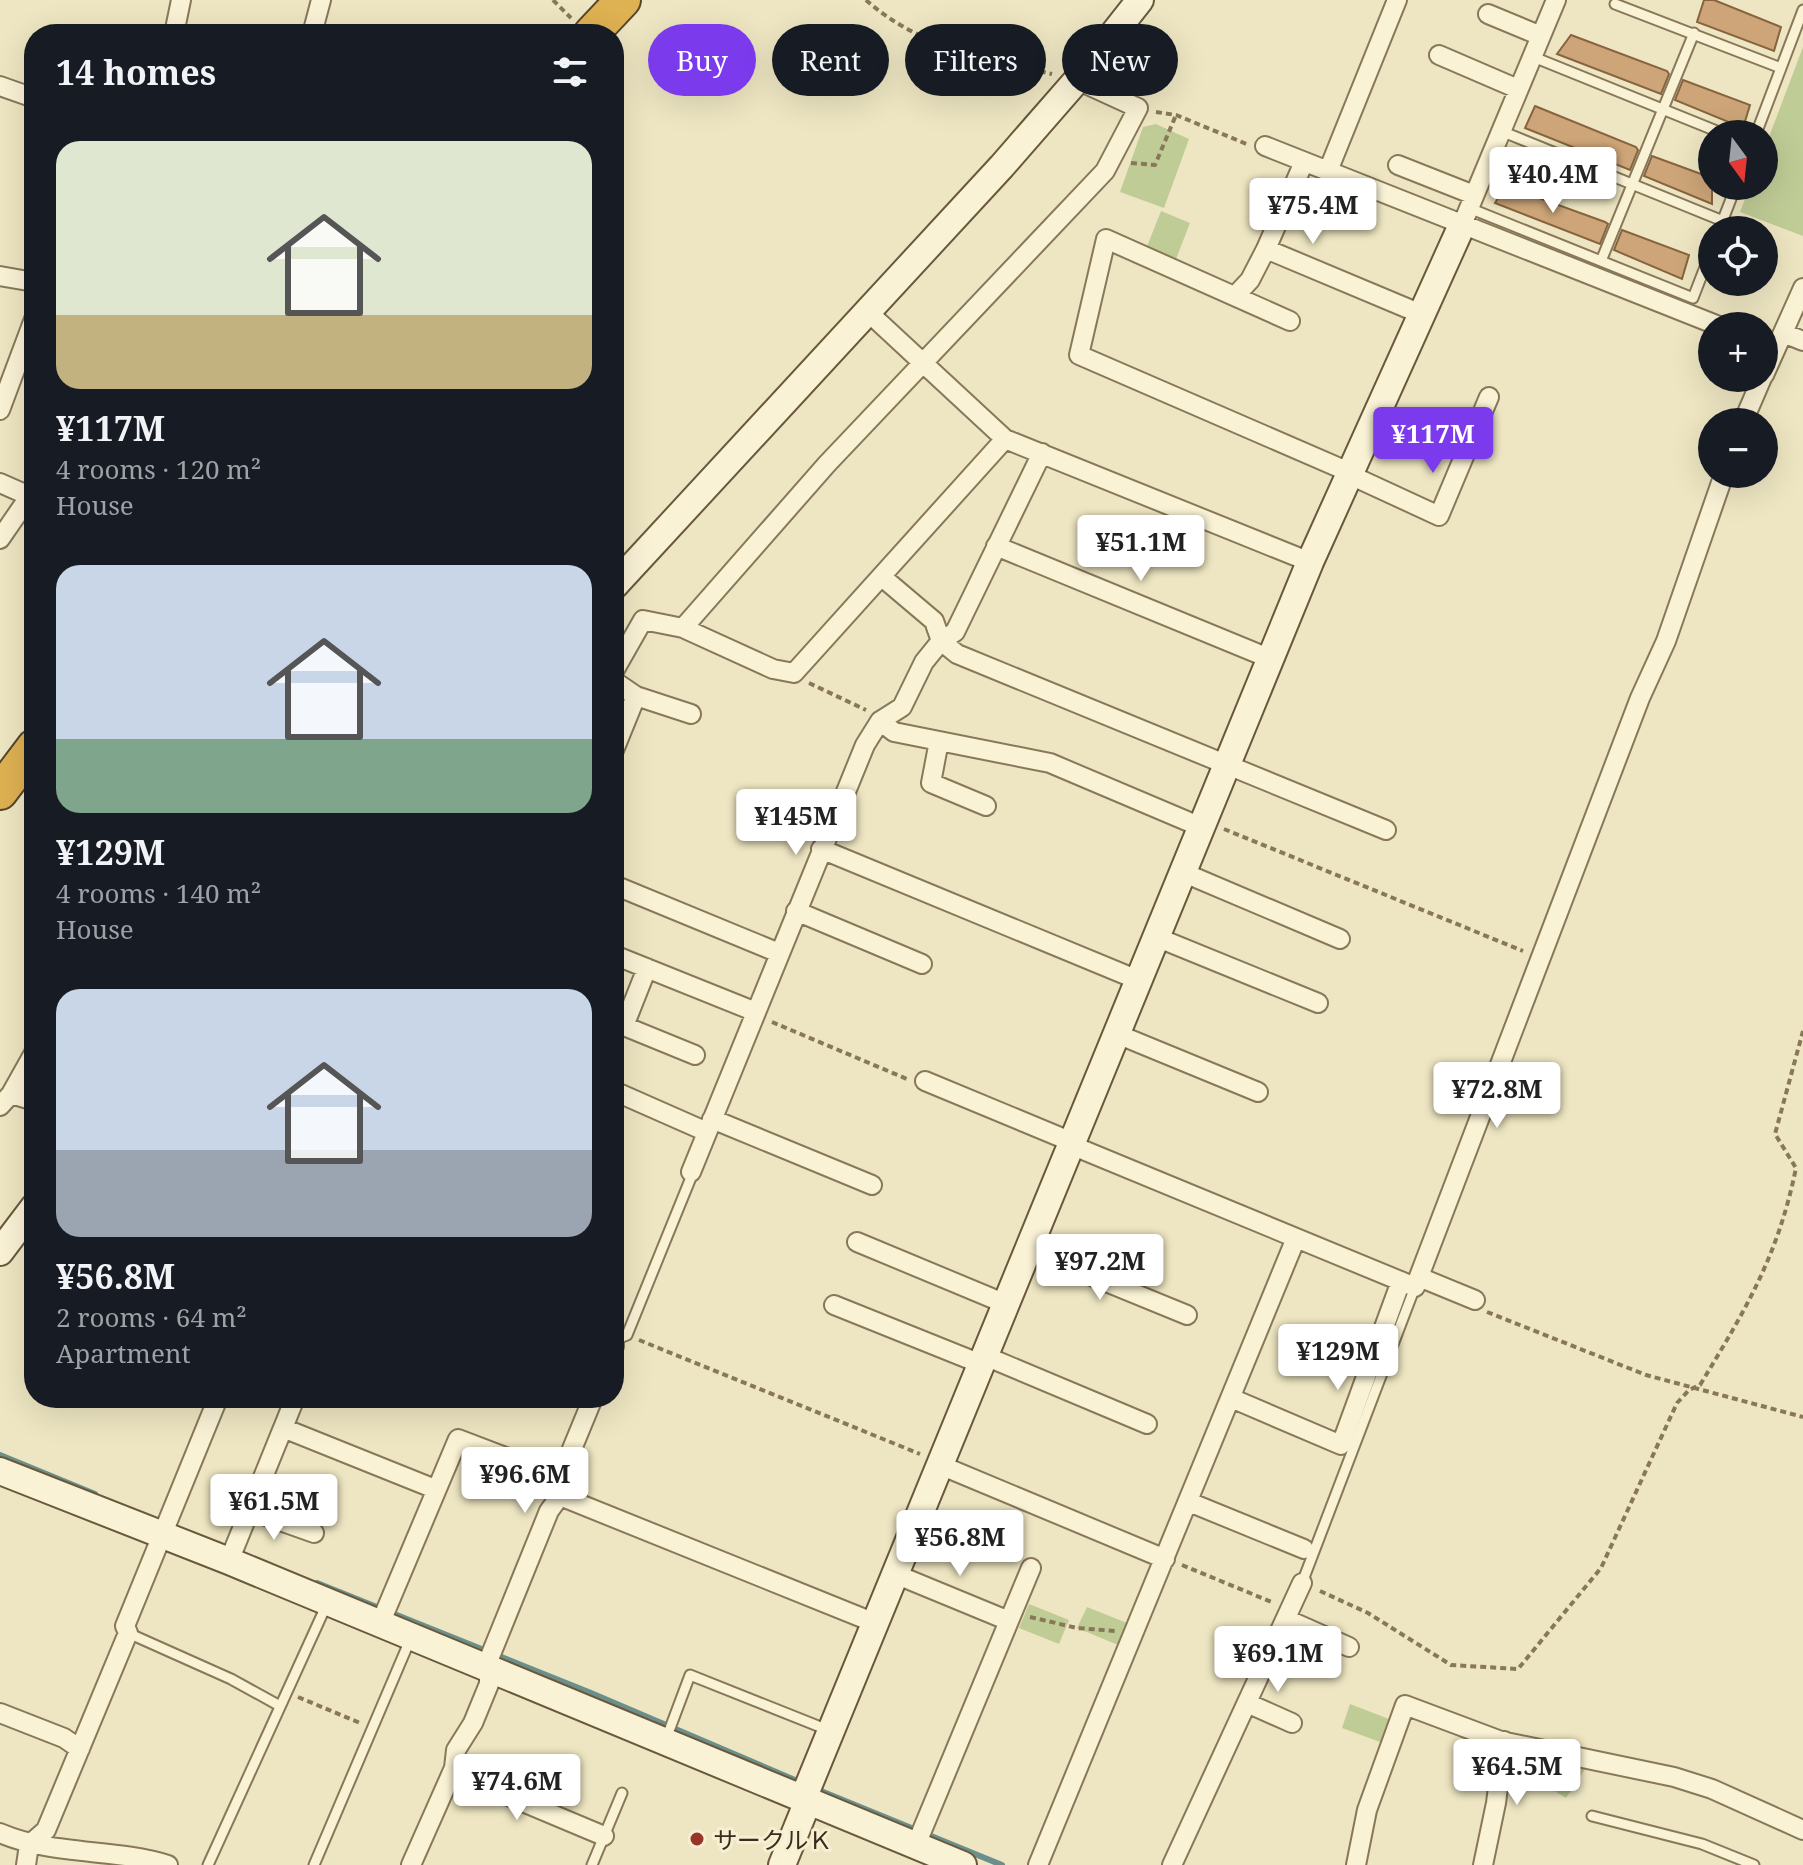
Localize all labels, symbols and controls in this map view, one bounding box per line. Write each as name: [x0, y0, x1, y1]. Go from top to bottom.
chip: Buy: [648, 24, 756, 96]
chip: Rent: [772, 24, 889, 96]
chip: Filters: [905, 24, 1046, 96]
chip: New: [1062, 24, 1178, 96]
text: 14 homes: [56, 49, 216, 95]
icon: filters: [548, 50, 592, 94]
north arrow: [1698, 120, 1778, 200]
map controls: [1698, 120, 1778, 488]
pin: ¥40.4M: [1488, 147, 1618, 215]
text: ¥40.4M: [1507, 155, 1599, 191]
pin: ¥75.4M: [1248, 178, 1378, 246]
text: ¥75.4M: [1267, 186, 1359, 222]
icon: home: [252, 193, 396, 337]
button: locate: [1698, 216, 1778, 296]
button: +: [1698, 312, 1778, 392]
text: ¥117M: [56, 405, 165, 451]
pin: ¥117M: [1377, 407, 1489, 475]
button: −: [1698, 408, 1778, 488]
text: ¥117M: [1391, 415, 1475, 451]
text: 4 rooms · 120 m²: [56, 451, 261, 487]
text: House: [56, 487, 134, 523]
pin: ¥51.1M: [1076, 515, 1206, 583]
text: ¥51.1M: [1095, 523, 1187, 559]
icon: home: [252, 617, 396, 761]
pin: ¥145M: [740, 789, 852, 857]
text: ¥145M: [754, 797, 838, 833]
text: ¥129M: [56, 829, 165, 875]
text: 4 rooms · 140 m²: [56, 875, 261, 911]
text: House: [56, 911, 134, 947]
icon: home: [252, 1041, 396, 1185]
pin: ¥72.8M: [1432, 1062, 1562, 1130]
text: ¥72.8M: [1451, 1070, 1543, 1106]
pin: ¥97.2M: [1035, 1234, 1165, 1302]
text: ¥97.2M: [1054, 1242, 1146, 1278]
text: ¥56.8M: [56, 1253, 175, 1299]
text: 2 rooms · 64 m²: [56, 1299, 247, 1335]
pin: ¥129M: [1282, 1324, 1394, 1392]
text: ¥129M: [1296, 1332, 1380, 1368]
text: Apartment: [56, 1335, 191, 1371]
pin: ¥96.6M: [460, 1447, 590, 1515]
text: ¥96.6M: [479, 1455, 571, 1491]
pin: ¥61.5M: [209, 1474, 339, 1542]
text: ¥61.5M: [228, 1482, 320, 1518]
pin: ¥56.8M: [895, 1510, 1025, 1578]
text: ¥56.8M: [914, 1518, 1006, 1554]
pin: ¥69.1M: [1213, 1626, 1343, 1694]
text: ¥69.1M: [1232, 1634, 1324, 1670]
pin: ¥64.5M: [1452, 1739, 1582, 1807]
text: ¥64.5M: [1471, 1747, 1563, 1783]
pin: ¥74.6M: [452, 1754, 582, 1822]
text: ¥74.6M: [471, 1762, 563, 1798]
place label: サークルＫ: [713, 1823, 832, 1856]
marker: サークルＫ: [688, 1830, 706, 1848]

